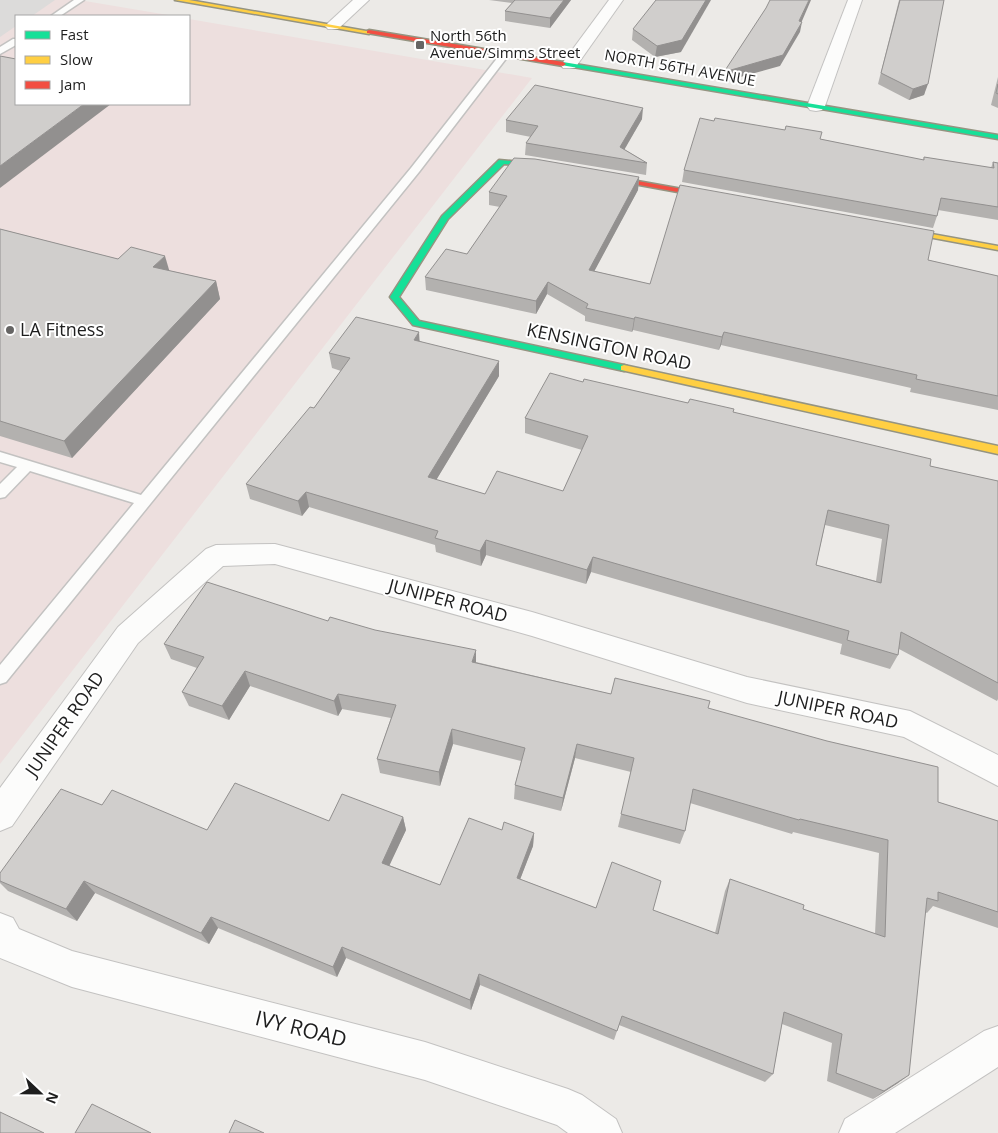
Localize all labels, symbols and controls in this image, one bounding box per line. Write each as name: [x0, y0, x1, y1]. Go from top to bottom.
legend: [15, 15, 190, 105]
text: Fast: [60, 24, 89, 44]
place label: North 56th Avenue/Simms Street: [430, 25, 580, 62]
marker: North 56th Avenue/Simms Street: [414, 39, 426, 51]
street label: NORTH 56TH AVENUE: [603, 44, 757, 90]
text: Slow: [60, 49, 93, 69]
text: Jam: [58, 74, 86, 94]
place label: LA Fitness: [20, 317, 104, 341]
street label: KENSINGTON ROAD: [525, 317, 694, 375]
marker: LA Fitness: [4, 324, 16, 336]
street label: JUNIPER ROAD: [384, 572, 511, 628]
street label: JUNIPER ROAD: [18, 666, 109, 782]
street label: JUNIPER ROAD: [774, 684, 901, 734]
street label: IVY ROAD: [253, 1003, 350, 1053]
north arrow: [15, 1068, 65, 1118]
text: N: [42, 1089, 63, 1107]

